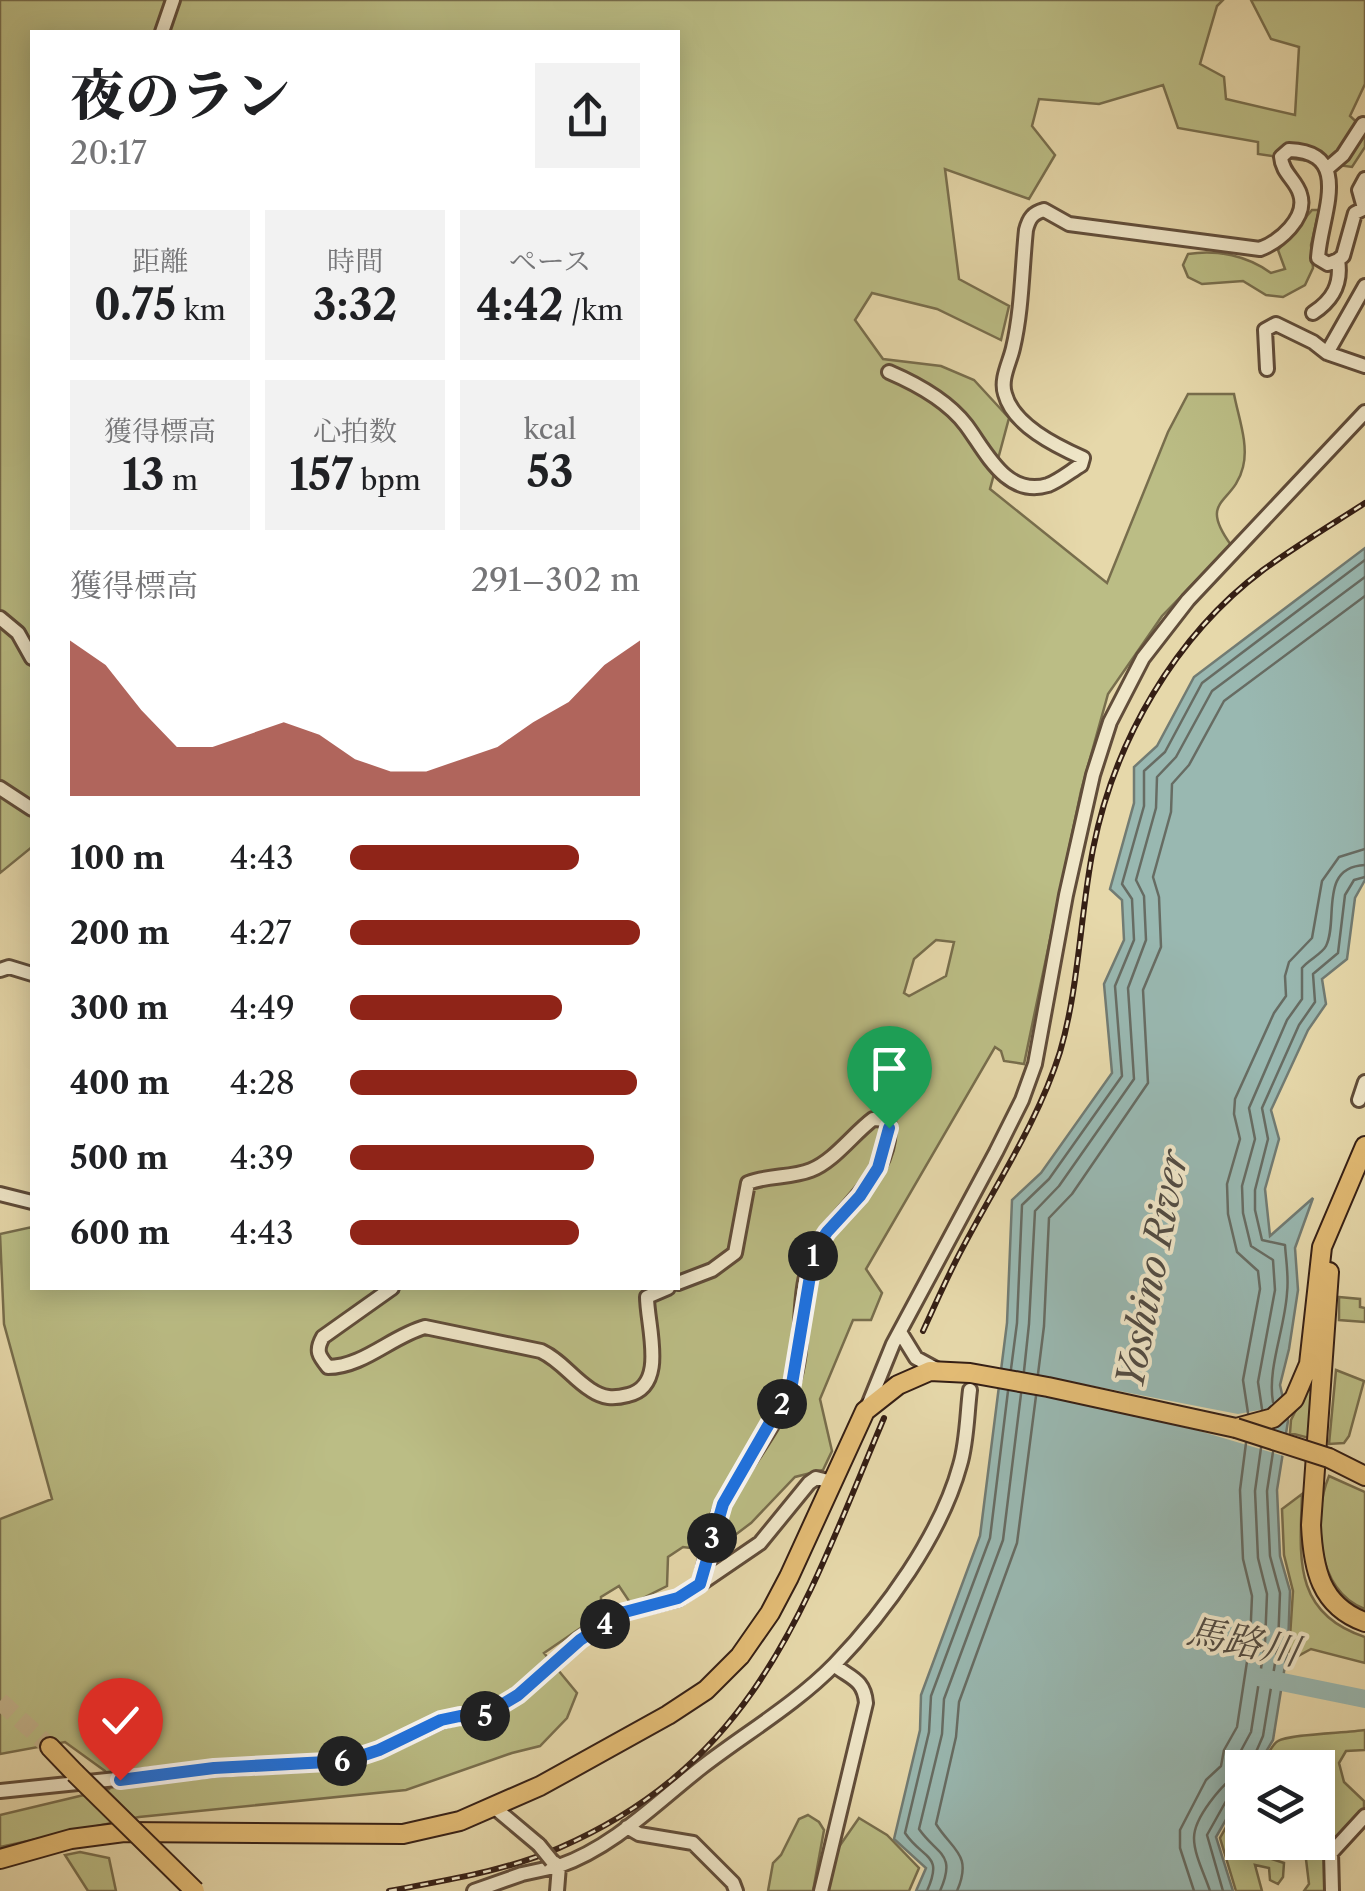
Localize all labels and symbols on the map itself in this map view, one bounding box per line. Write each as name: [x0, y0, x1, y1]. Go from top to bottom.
pin: [847, 1026, 932, 1129]
water label: Yoshino River: [1106, 1144, 1198, 1392]
pin: 1: [788, 1231, 838, 1281]
pin: 2: [757, 1379, 807, 1429]
pin: 3: [687, 1513, 737, 1563]
pin: 4: [580, 1599, 630, 1649]
water label: 馬路川: [1183, 1607, 1307, 1676]
pin: [78, 1678, 163, 1781]
pin: 5: [460, 1691, 510, 1741]
pin: 6: [317, 1736, 367, 1786]

